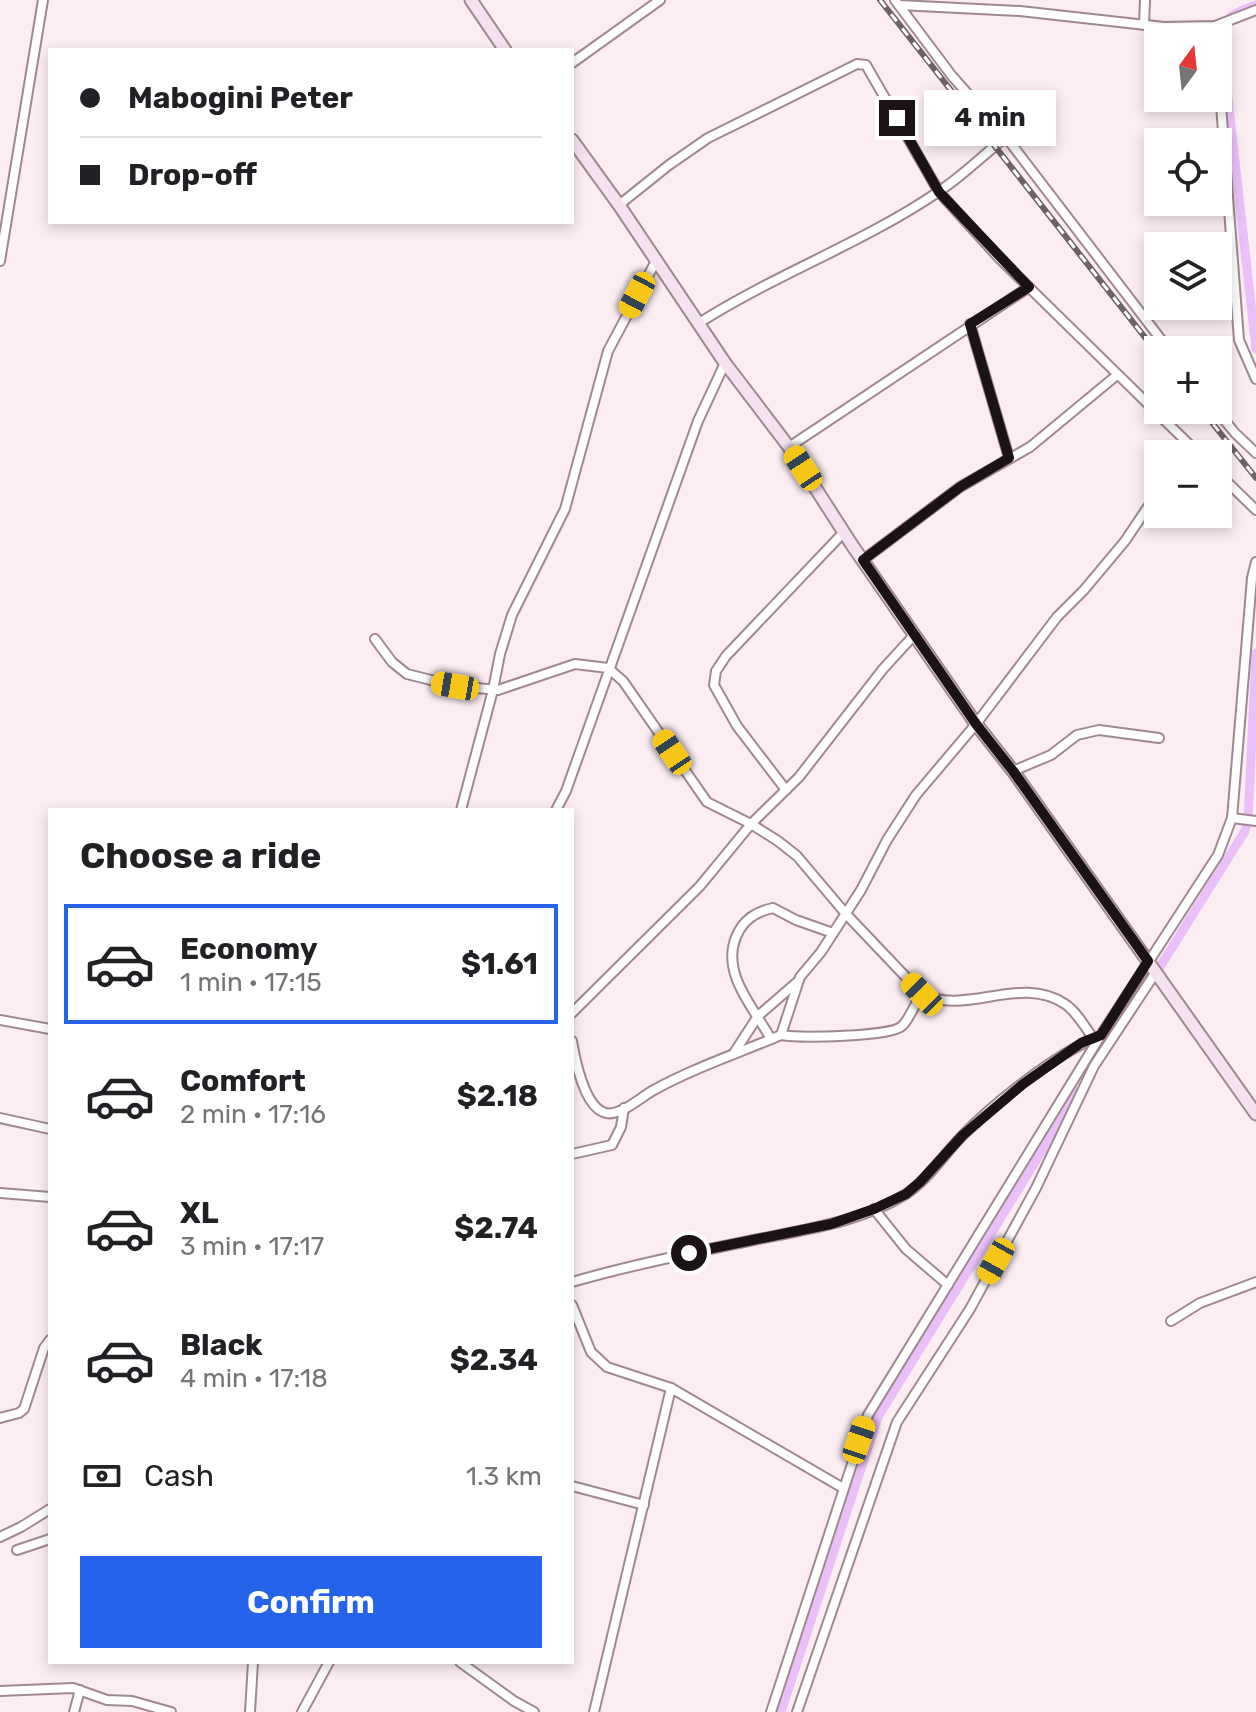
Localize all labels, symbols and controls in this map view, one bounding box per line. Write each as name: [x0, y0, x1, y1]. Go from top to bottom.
north arrow: [1144, 24, 1232, 112]
map controls: [1144, 24, 1232, 528]
text: Mabogini Peter: [128, 80, 353, 116]
callout: 4 min: [925, 90, 1057, 146]
route end: [879, 100, 915, 136]
text: 4 min: [954, 102, 1026, 133]
button: locate: [1144, 128, 1232, 216]
text: Drop-off: [128, 157, 257, 193]
button: layers: [1144, 232, 1232, 320]
car: [615, 268, 659, 322]
button: +: [1144, 336, 1232, 424]
button: −: [1144, 440, 1232, 528]
car: [780, 441, 826, 495]
car: [429, 670, 481, 702]
car: [649, 725, 695, 779]
text: Choose a ride: [80, 834, 321, 877]
icon: car: [84, 928, 156, 1000]
text: Economy: [180, 931, 318, 967]
text: $1.61: [461, 946, 538, 982]
text: 1 min · 17:15: [180, 967, 322, 998]
car: [897, 968, 947, 1020]
icon: car: [84, 1060, 156, 1132]
text: Comfort: [180, 1063, 306, 1099]
text: $2.18: [457, 1078, 538, 1114]
text: 2 min · 17:16: [180, 1099, 326, 1130]
icon: car: [84, 1192, 156, 1264]
text: XL: [180, 1195, 219, 1231]
text: $2.74: [454, 1210, 538, 1246]
text: 3 min · 17:17: [180, 1231, 324, 1262]
car: [974, 1234, 1018, 1288]
route start: [671, 1235, 707, 1271]
icon: car: [84, 1324, 156, 1396]
text: Black: [180, 1327, 263, 1363]
text: $2.34: [450, 1342, 538, 1378]
text: 4 min · 17:18: [180, 1363, 328, 1394]
car: [840, 1413, 878, 1467]
icon: cash: [80, 1454, 124, 1498]
text: Cash: [144, 1458, 214, 1494]
text: 1.3 km: [466, 1461, 542, 1492]
button: Confirm: [80, 1556, 542, 1648]

